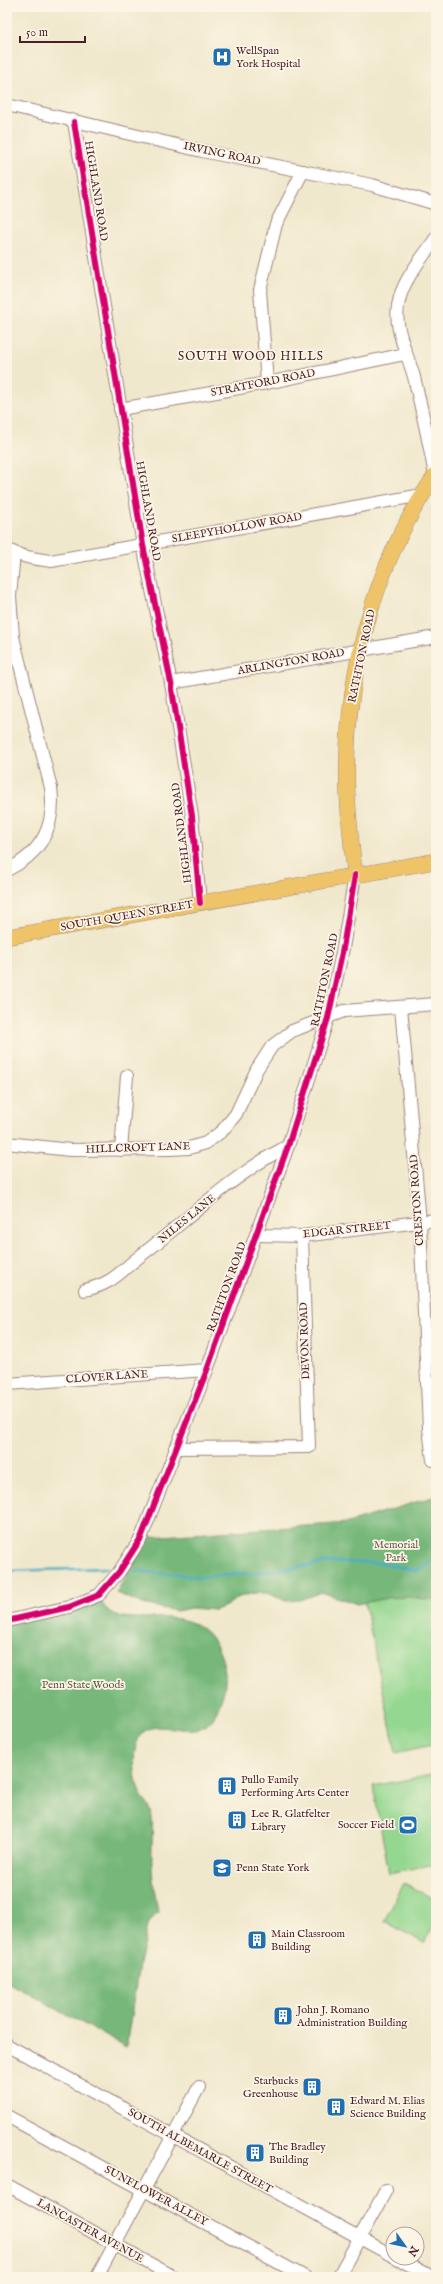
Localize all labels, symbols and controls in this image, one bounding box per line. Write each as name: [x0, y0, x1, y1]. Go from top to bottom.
scale bar: [20, 18, 85, 44]
text: 50 m: [26, 25, 48, 40]
place label: WellSpan York Hospital: [236, 44, 300, 71]
hospital icon: WellSpan York Hospital: [211, 46, 233, 68]
street label: IRVING ROAD: [182, 139, 262, 169]
street label: HIGHLAND ROAD: [81, 140, 111, 242]
district label: SOUTH WOOD HILLS: [178, 349, 324, 364]
street label: STRATFORD ROAD: [210, 366, 316, 400]
street label: HIGHLAND ROAD: [132, 460, 164, 562]
street label: SLEEPYHOLLOW ROAD: [171, 510, 303, 546]
street label: RATHTON ROAD: [345, 608, 379, 704]
street label: ARLINGTON ROAD: [235, 646, 346, 678]
street label: HIGHLAND ROAD: [169, 782, 195, 884]
street label: SOUTH QUEEN STREET: [60, 897, 194, 935]
street label: RATHTON ROAD: [308, 932, 342, 1028]
street label: HILLCROFT LANE: [85, 1139, 191, 1157]
street label: CRESTON ROAD: [407, 1154, 427, 1246]
street label: NILES LANE: [155, 1191, 219, 1247]
street label: EDGAR STREET: [302, 1218, 392, 1242]
street label: RATHTON ROAD: [204, 1240, 250, 1334]
street label: DEVON ROAD: [297, 1302, 313, 1380]
street label: CLOVER LANE: [65, 1367, 149, 1387]
park label: Memorial Park: [374, 1538, 418, 1565]
park label: Penn State Woods: [42, 1678, 124, 1692]
place label: Pullo Family Performing Arts Center: [241, 1773, 349, 1800]
building icon: Pullo Family Performing Arts Center: [216, 1775, 238, 1797]
place label: Lee R. Glatfelter Library: [251, 1807, 330, 1834]
building icon: Lee R. Glatfelter Library: [226, 1809, 248, 1831]
sports icon: Soccer Field: [397, 1814, 419, 1836]
place label: Soccer Field: [338, 1818, 394, 1832]
school or university icon: Penn State York: [211, 1857, 233, 1879]
place label: Penn State York: [236, 1861, 309, 1875]
place label: Main Classroom Building: [271, 1927, 346, 1954]
building icon: Main Classroom Building: [246, 1929, 268, 1951]
place label: John J. Romano Administration Building: [295, 2003, 408, 2030]
building icon: John J. Romano Administration Building: [272, 2005, 294, 2027]
place label: Starbucks Greenhouse: [243, 2074, 298, 2101]
building icon: Starbucks Greenhouse: [301, 2076, 323, 2098]
place label: Edward M. Elias Science Building: [350, 2094, 427, 2121]
building icon: Edward M. Elias Science Building: [325, 2096, 347, 2118]
street label: SOUTH ALBEMARLE STREET: [125, 2105, 275, 2197]
place label: The Bradley Building: [269, 2140, 326, 2167]
building icon: The Bradley Building: [244, 2142, 266, 2164]
street label: SUNFLOWER ALLEY: [102, 2163, 211, 2229]
street label: LANCASTER AVENUE: [34, 2196, 146, 2266]
north arrow: [385, 2226, 425, 2266]
text: N: [404, 2242, 422, 2259]

